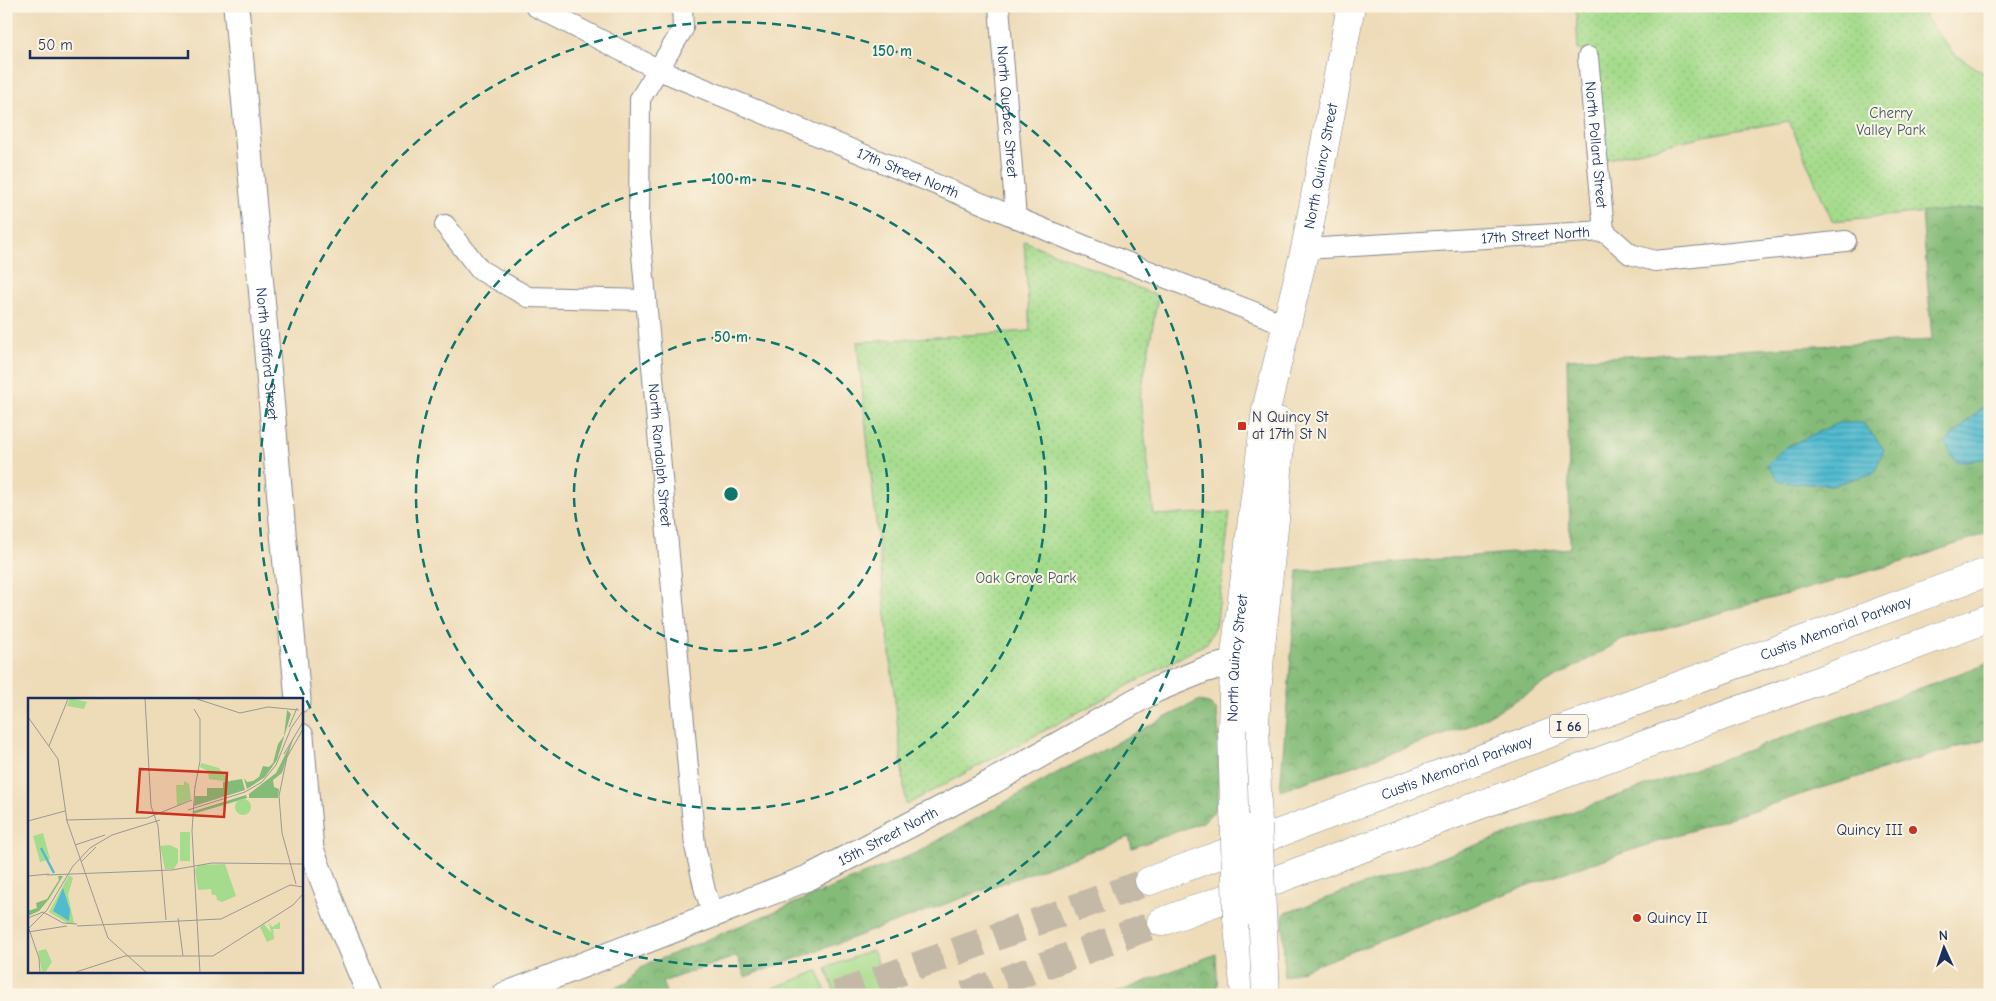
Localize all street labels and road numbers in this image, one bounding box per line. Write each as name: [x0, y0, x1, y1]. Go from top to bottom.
street label: North Quebec Street: [993, 45, 1022, 179]
street label: North Pollard Street: [1581, 80, 1611, 210]
street label: North Quincy Street: [1300, 101, 1342, 231]
street label: 17th Street North: [854, 144, 962, 202]
street label: 17th Street North: [1481, 223, 1591, 247]
street label: North Stafford Street: [252, 287, 282, 421]
street label: North Randolph Street: [645, 382, 675, 528]
street label: Custis Memorial Parkway: [1758, 592, 1914, 664]
street label: North Quincy Street: [1223, 593, 1252, 722]
road number: I 66: [1550, 714, 1588, 738]
street label: Custis Memorial Parkway: [1379, 731, 1535, 804]
street label: 15th Street North: [835, 803, 941, 870]

